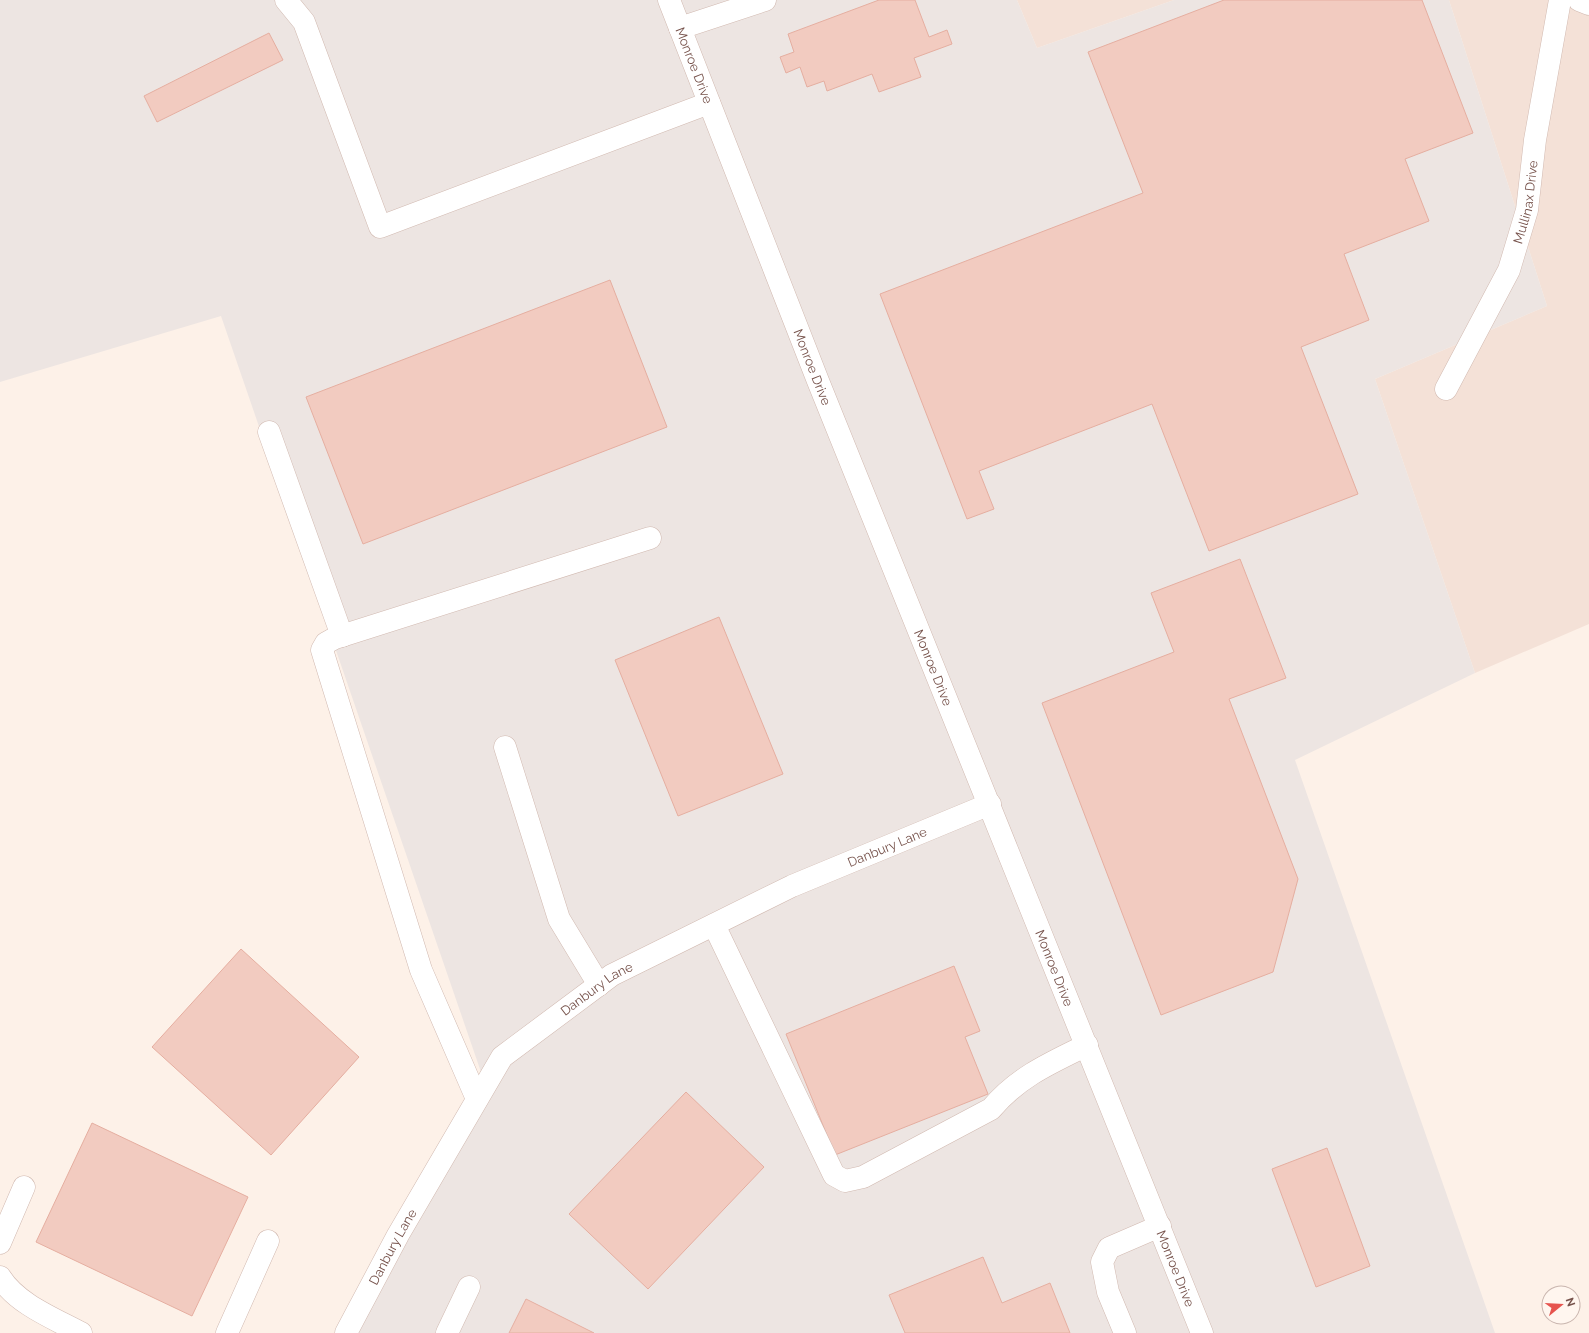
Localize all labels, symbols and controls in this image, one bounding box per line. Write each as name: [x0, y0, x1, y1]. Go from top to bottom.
street label: Monroe Drive: [672, 25, 716, 106]
street label: Mullinax Drive: [1510, 159, 1541, 245]
street label: Monroe Drive: [790, 327, 834, 408]
street label: Monroe Drive: [911, 627, 955, 708]
street label: Danbury Lane: [845, 824, 929, 870]
street label: Monroe Drive: [1032, 928, 1076, 1009]
street label: Danbury Lane: [558, 959, 635, 1019]
street label: Danbury Lane: [366, 1206, 420, 1287]
street label: Monroe Drive: [1153, 1228, 1198, 1309]
north arrow: [1541, 1285, 1581, 1325]
text: N: [1563, 1296, 1578, 1308]

